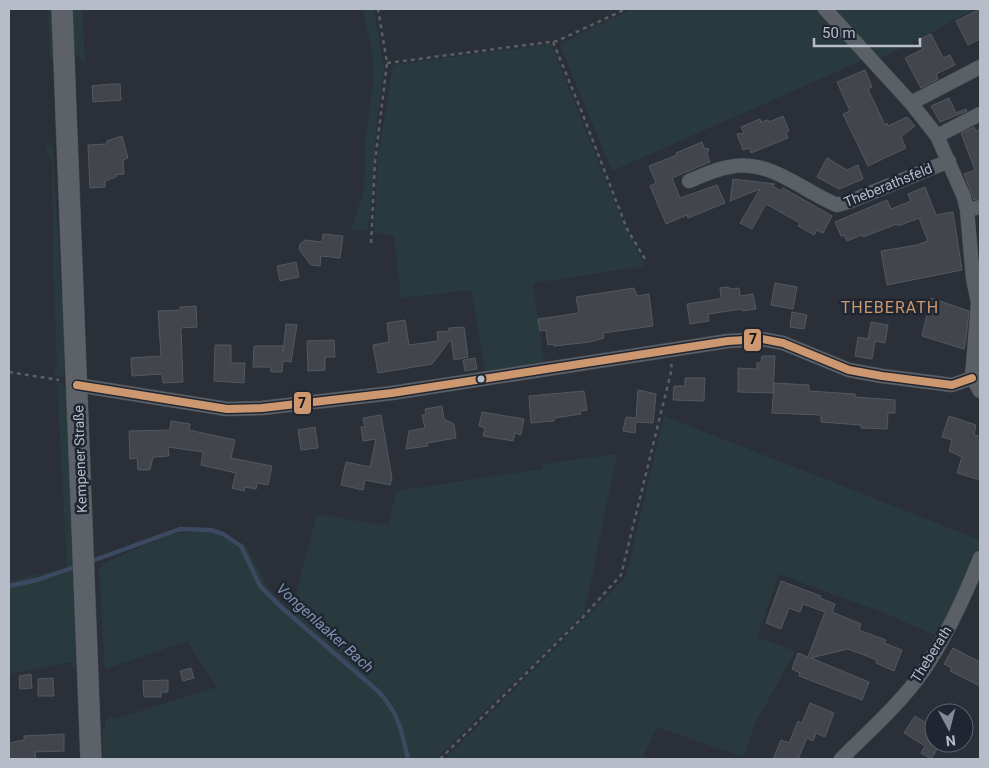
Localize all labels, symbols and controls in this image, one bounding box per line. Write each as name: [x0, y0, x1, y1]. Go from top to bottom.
scale bar: [814, 15, 920, 47]
text: 50 m: [822, 24, 856, 42]
street label: Theberathsfeld: [842, 160, 934, 210]
district label: THEBERATH: [841, 298, 939, 317]
line badge: 7: [743, 328, 762, 352]
text: 7: [749, 331, 757, 347]
unlabelled marker: [476, 374, 486, 384]
line badge: 7: [293, 391, 312, 415]
text: 7: [298, 395, 306, 411]
street label: Kempener Straße: [70, 405, 90, 513]
water label: Vongenlaaker Bach: [273, 580, 377, 676]
street label: Theberath: [907, 623, 955, 685]
north arrow: [924, 703, 974, 753]
text: N: [945, 732, 956, 749]

